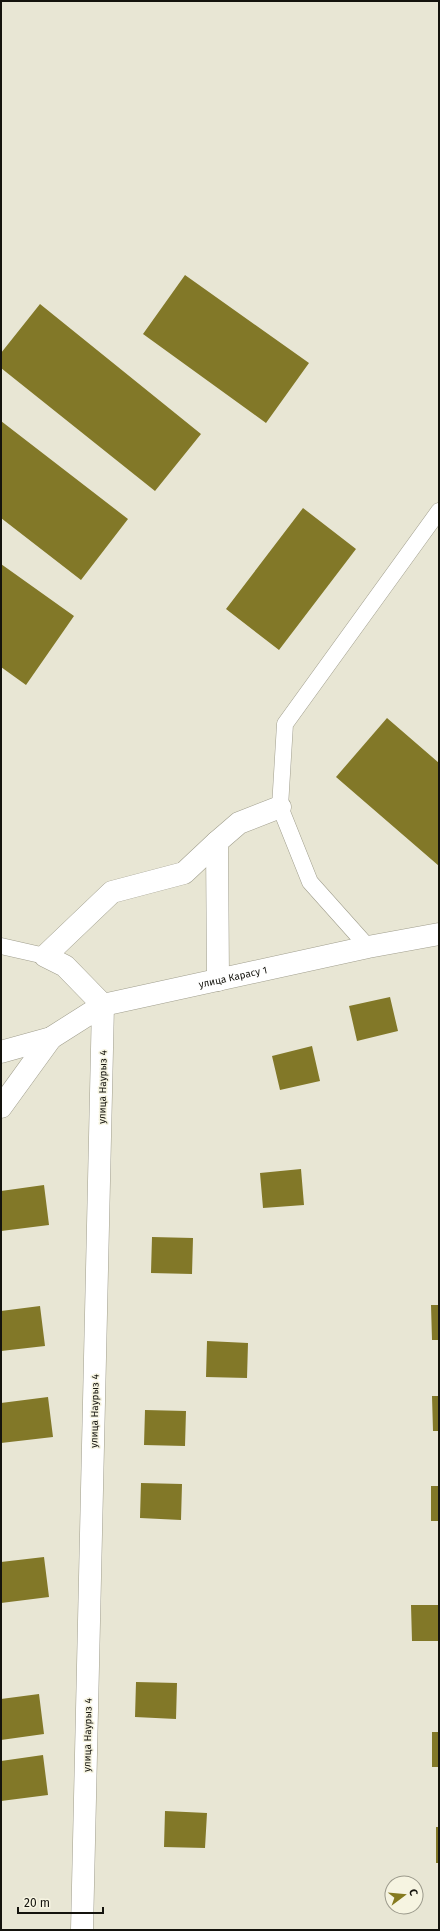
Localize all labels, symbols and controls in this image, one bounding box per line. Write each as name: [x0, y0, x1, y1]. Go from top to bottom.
street label: улица Карасу 1: [198, 964, 268, 991]
street label: улица Наурыз 4: [96, 1049, 110, 1124]
street label: улица Наурыз 4: [88, 1373, 102, 1448]
street label: улица Наурыз 4: [81, 1697, 95, 1772]
north arrow: [384, 1875, 424, 1915]
text: С: [406, 1888, 420, 1898]
scale bar: [18, 1889, 103, 1915]
text: 20 m: [24, 1896, 50, 1910]

